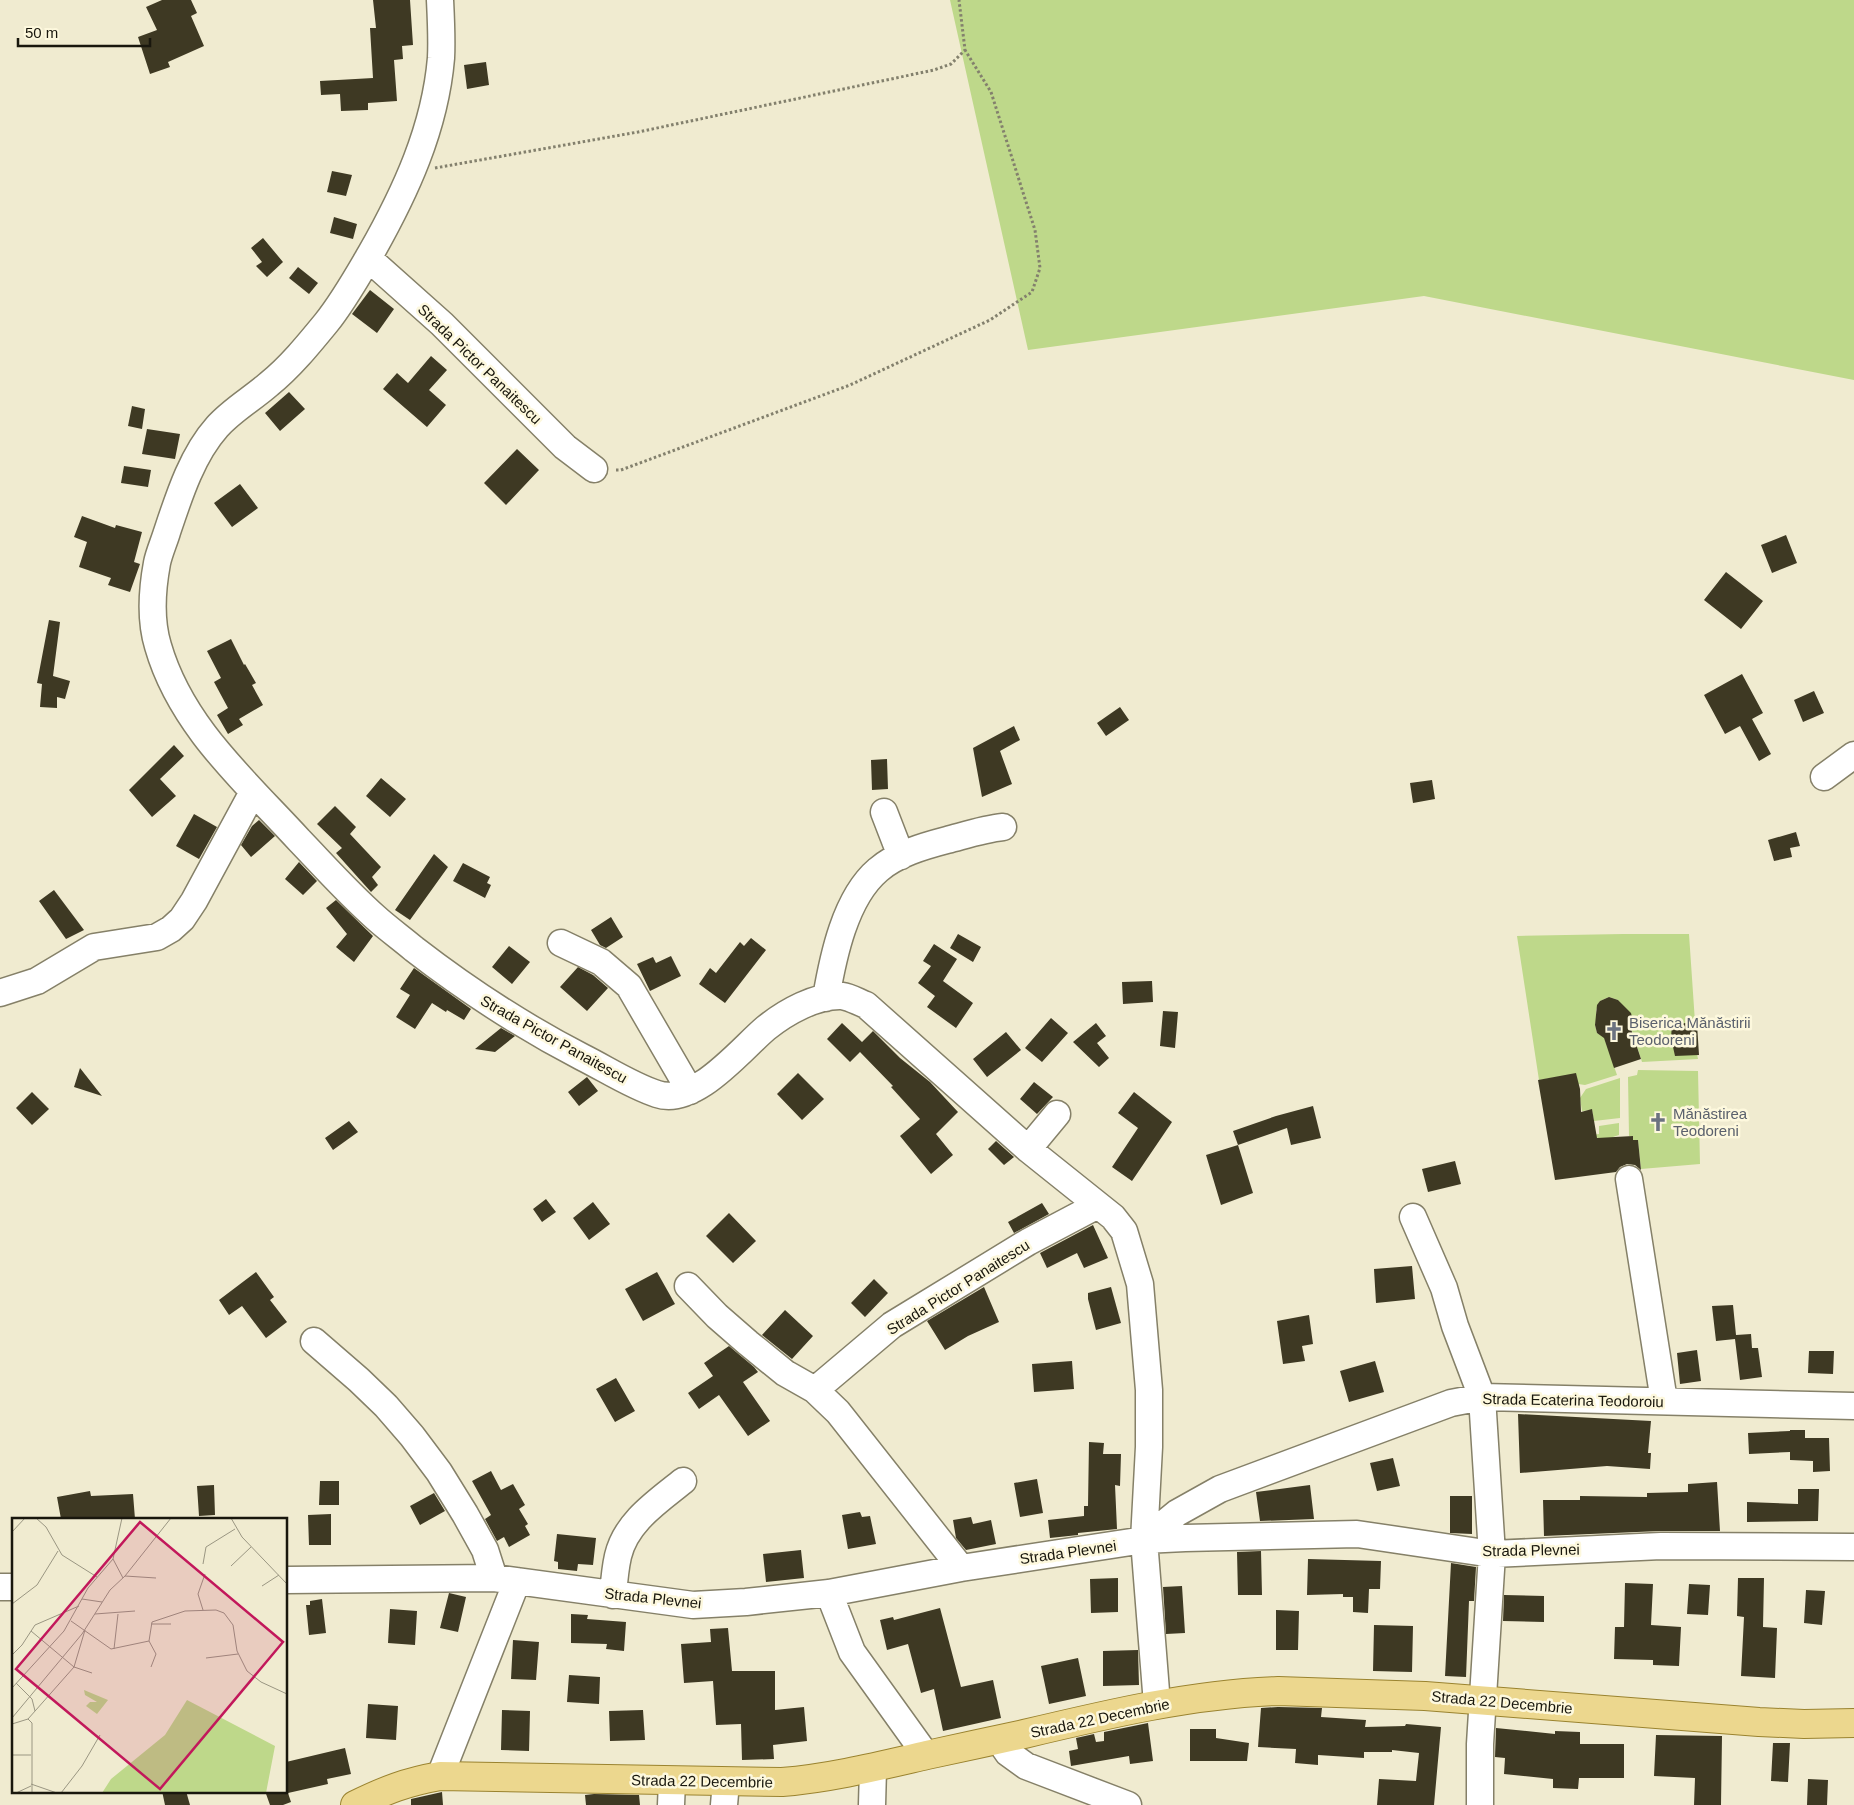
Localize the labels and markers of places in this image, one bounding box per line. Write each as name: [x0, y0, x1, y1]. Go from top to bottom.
place label: Biserica Mănăstirii Teodoreni: [1629, 1014, 1751, 1048]
church icon: Biserica Mănăstirii Teodoreni: [1603, 1020, 1625, 1042]
place label: Mănăstirea Teodoreni: [1673, 1105, 1748, 1139]
church icon: Mănăstirea Teodoreni: [1647, 1111, 1669, 1133]

